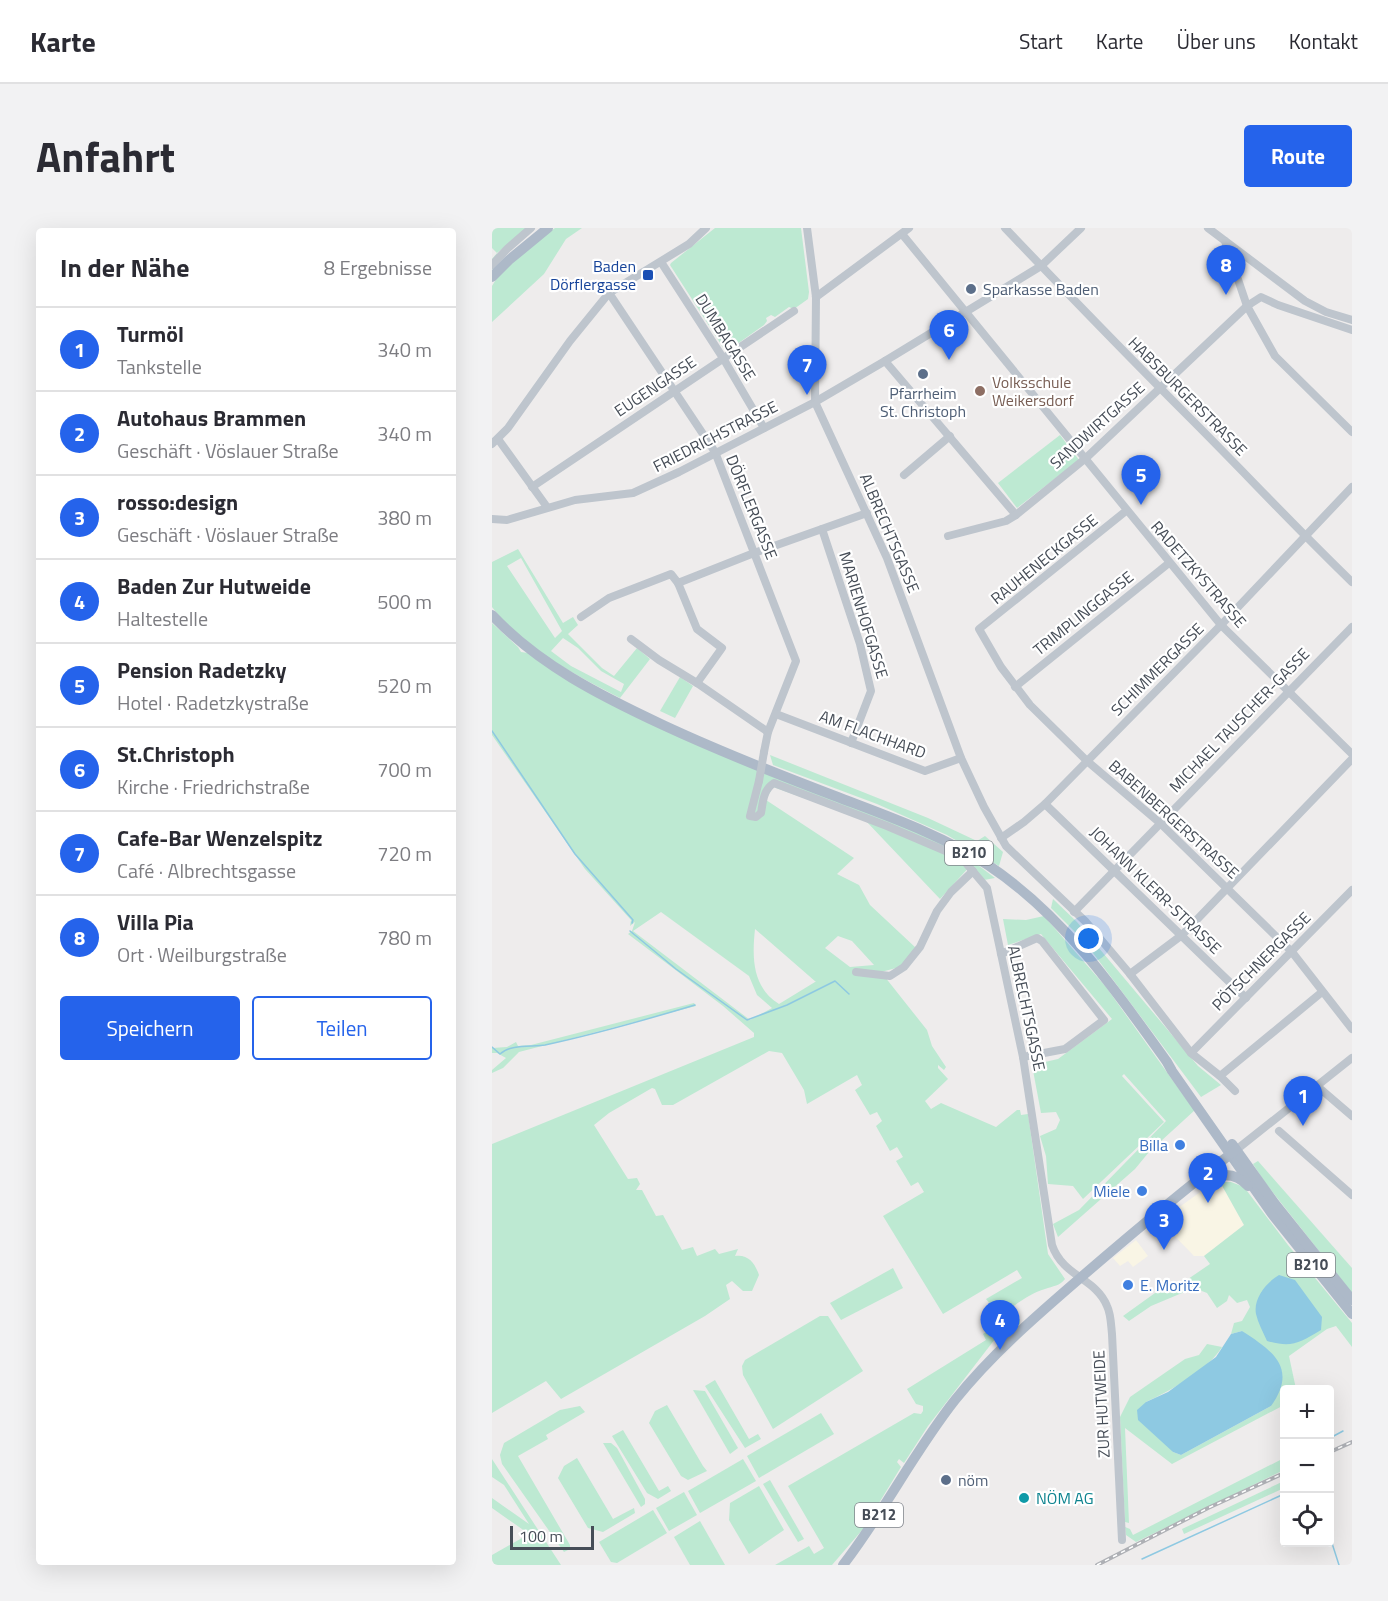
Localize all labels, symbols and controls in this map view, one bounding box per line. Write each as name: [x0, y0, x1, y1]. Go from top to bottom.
text: Karte: [30, 20, 96, 63]
text: Start: [1019, 25, 1063, 57]
text: Karte: [1096, 25, 1143, 57]
text: Über uns: [1176, 25, 1256, 57]
text: Kontakt: [1289, 25, 1358, 57]
text: Anfahrt: [36, 124, 175, 188]
button: Route: [1244, 125, 1352, 187]
pin: 8: [1206, 245, 1246, 295]
text: In der Nähe: [60, 248, 189, 287]
text: 8 Ergebnisse: [324, 252, 432, 283]
place label: Baden Dörflergasse: [550, 254, 636, 296]
marker: Baden Dörflergasse: [641, 268, 655, 282]
place label: Sparkasse Baden: [983, 277, 1099, 301]
marker: Sparkasse Baden: [964, 282, 978, 296]
street label: DUMBAGASSE: [690, 289, 762, 385]
pin: 6: [930, 310, 968, 360]
text: Turmöl: [117, 317, 184, 351]
street label: HABSBURGERSTRASSE: [1123, 331, 1253, 461]
text: 1: [74, 334, 85, 365]
text: 340 m: [377, 334, 432, 365]
pin: 7: [788, 346, 826, 395]
street label: EUGENGASSE: [609, 350, 701, 422]
text: Tankstelle: [117, 351, 202, 382]
marker: Pfarrheim St. Christoph: [916, 367, 930, 381]
place label: Volksschule Weikersdorf: [992, 370, 1074, 412]
street label: SANDWIRTGASSE: [1044, 376, 1150, 474]
place label: Pfarrheim St. Christoph: [880, 381, 966, 423]
marker: Volksschule Weikersdorf: [973, 384, 987, 398]
street label: FRIEDRICHSTRASSE: [648, 394, 782, 478]
text: Autohaus Brammen: [117, 401, 306, 435]
text: 2: [74, 418, 85, 449]
text: 340 m: [377, 418, 432, 449]
text: Geschäft · Vöslauer Straße: [117, 435, 339, 466]
street label: DÖRFLERGASSE: [720, 451, 784, 563]
pin: 5: [1122, 456, 1160, 505]
street label: ALBRECHTSGASSE: [854, 470, 926, 597]
text: rosso:design: [117, 485, 238, 519]
text: 3: [74, 502, 85, 533]
text: 380 m: [377, 502, 432, 533]
street label: RAUHENECKGASSE: [985, 508, 1103, 610]
street label: RADETZKYSTRASSE: [1146, 515, 1253, 633]
text: Geschäft · Vöslauer Straße: [117, 519, 339, 550]
street label: MARIENHOFGASSE: [833, 549, 895, 682]
street label: TRIMPLINGGASSE: [1028, 565, 1138, 661]
text: Baden Zur Hutweide: [117, 569, 311, 603]
text: 4: [74, 586, 85, 617]
text: 500 m: [377, 586, 432, 617]
text: Haltestelle: [117, 603, 208, 634]
street label: SCHIMMERGASSE: [1105, 617, 1209, 721]
street label: MICHAEL TAUSCHER-GASSE: [1163, 642, 1315, 798]
text: Pension Radetzky: [117, 653, 287, 687]
text: 5: [74, 670, 85, 701]
text: 520 m: [377, 670, 432, 701]
text: Hotel · Radetzkystraße: [117, 687, 309, 718]
street label: AM FLACHHARD: [816, 704, 930, 764]
text: St.Christoph: [117, 737, 235, 771]
text: 6: [74, 754, 85, 785]
text: 700 m: [377, 754, 432, 785]
street label: BABENBERGERSTRASSE: [1103, 754, 1245, 884]
text: Kirche · Friedrichstraße: [117, 771, 310, 802]
text: Cafe-Bar Wenzelspitz: [117, 821, 322, 855]
street label: JOHANN KLERR-STRASSE: [1085, 821, 1227, 959]
text: 7: [74, 838, 85, 869]
text: 720 m: [377, 838, 432, 869]
road number: B210: [945, 841, 993, 865]
text: Café · Albrechtsgasse: [117, 855, 296, 886]
text: Villa Pia: [117, 905, 194, 939]
street label: PÖTSCHNERGASSE: [1206, 906, 1316, 1016]
text: 8: [74, 922, 85, 953]
text: 780 m: [377, 922, 432, 953]
your location: [1074, 924, 1103, 953]
text: Ort · Weilburgstraße: [117, 939, 287, 970]
street label: ALBRECHTSGASSE: [1002, 943, 1052, 1073]
button: Speichern: [60, 996, 240, 1060]
button: Teilen: [252, 996, 432, 1060]
pin: 1: [1284, 1076, 1322, 1126]
place label: Billa: [1139, 1133, 1168, 1157]
marker: Billa: [1173, 1138, 1187, 1152]
pin: 2: [1188, 1154, 1228, 1203]
place label: Miele: [1093, 1179, 1130, 1203]
marker: Miele: [1135, 1184, 1149, 1198]
pin: 3: [1144, 1200, 1184, 1250]
road number: B210: [1287, 1253, 1335, 1277]
place label: E. Moritz: [1140, 1273, 1200, 1297]
marker: E. Moritz: [1121, 1278, 1135, 1292]
pin: 4: [980, 1300, 1020, 1350]
street label: ZUR HUTWEIDE: [1086, 1349, 1116, 1459]
map controls: [1280, 1385, 1334, 1547]
button: +: [1280, 1385, 1334, 1439]
button: −: [1280, 1439, 1334, 1493]
place label: nöm: [958, 1468, 988, 1492]
marker: nöm: [939, 1473, 953, 1487]
place label: NÖM AG: [1036, 1486, 1094, 1510]
marker: NÖM AG: [1017, 1491, 1031, 1505]
button: locate: [1280, 1493, 1334, 1547]
road number: B212: [855, 1503, 903, 1527]
scale bar: [510, 1523, 594, 1550]
text: 100 m: [519, 1524, 563, 1548]

